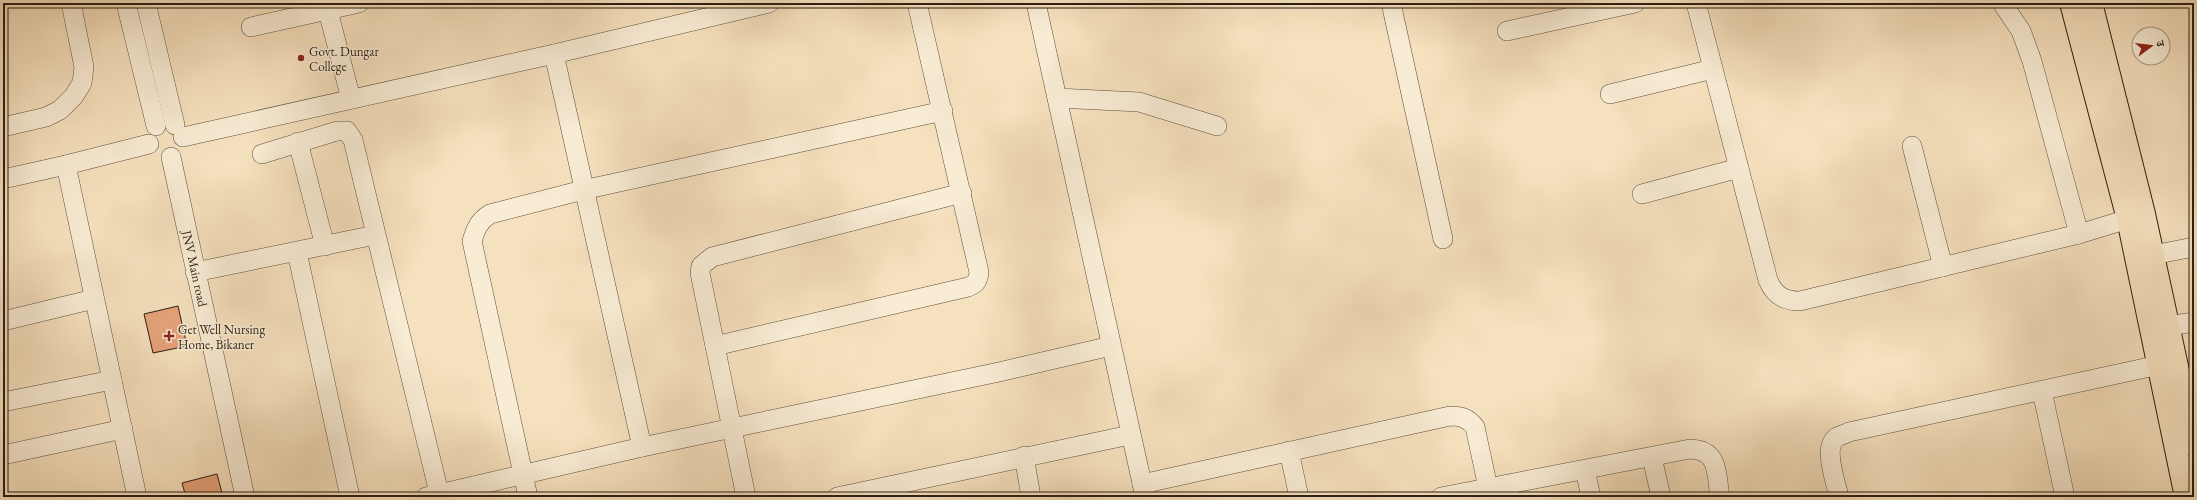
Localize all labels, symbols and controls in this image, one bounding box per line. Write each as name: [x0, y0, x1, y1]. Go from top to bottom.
north arrow: [2131, 26, 2171, 66]
text: उ: [2153, 38, 2169, 49]
place label: Govt. Dungar College: [309, 43, 379, 75]
marker: Govt. Dungar College: [296, 53, 306, 63]
street label: JNV Main road: [178, 228, 212, 309]
place label: Get Well Nursing Home, Bikaner: [178, 321, 265, 353]
marker: Get Well Nursing Home, Bikaner: [163, 330, 175, 342]

